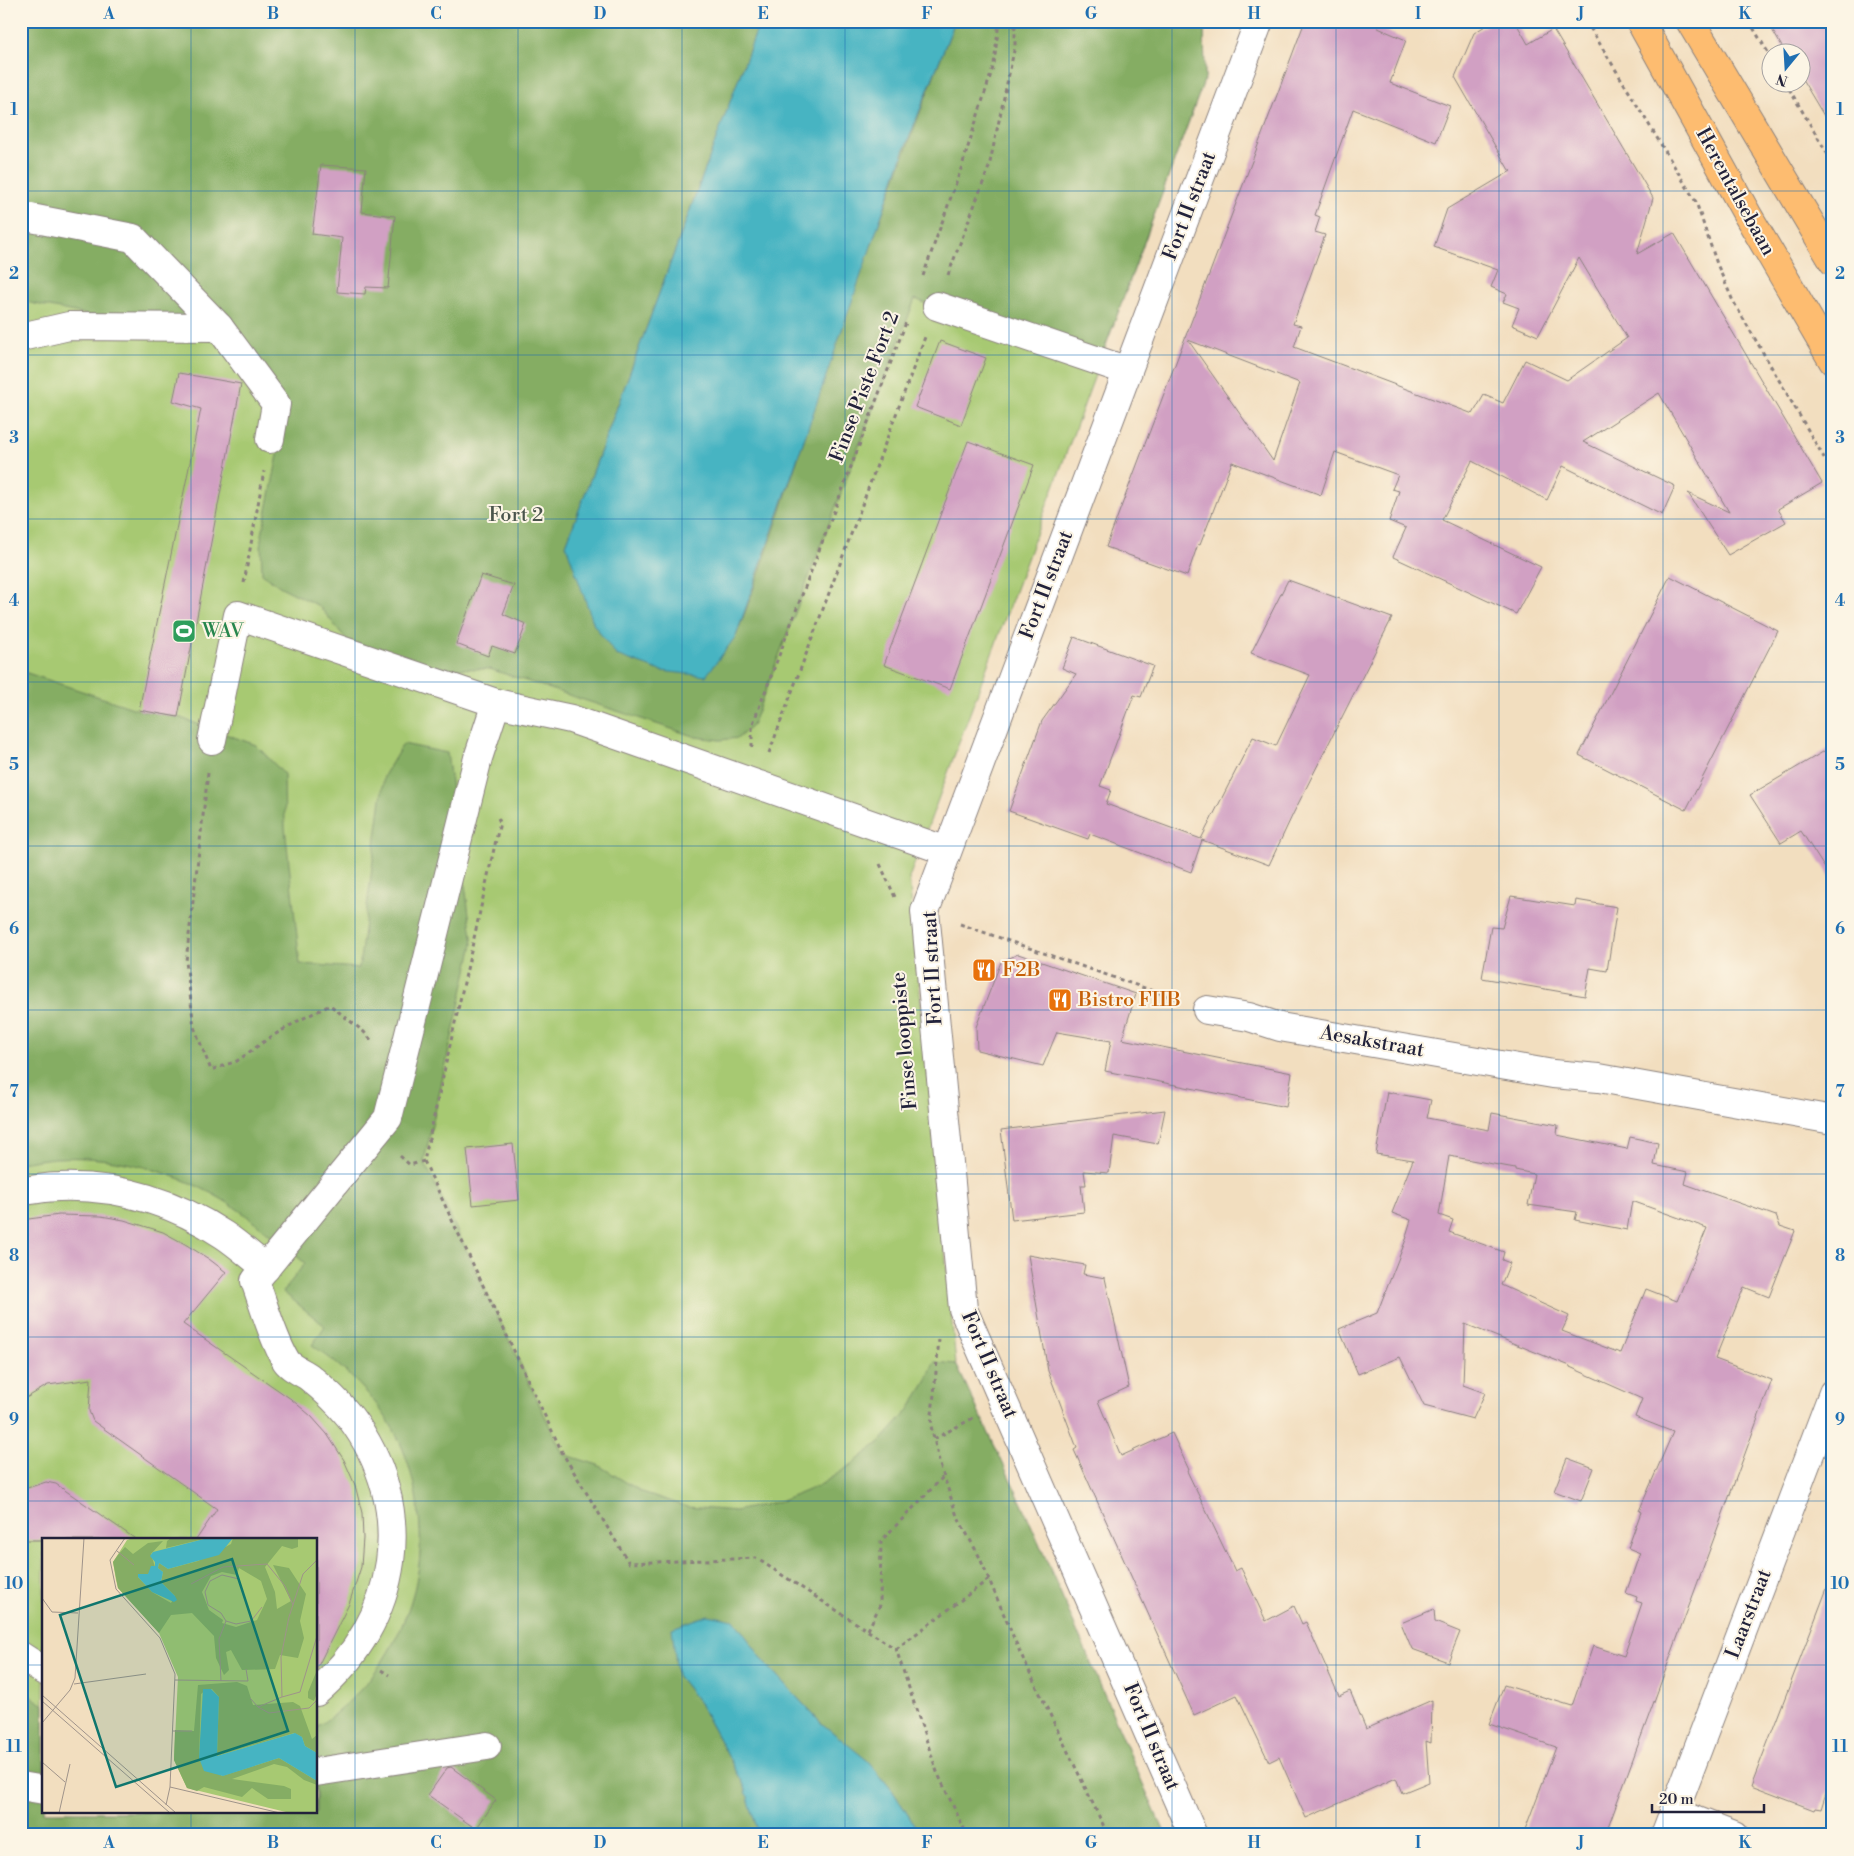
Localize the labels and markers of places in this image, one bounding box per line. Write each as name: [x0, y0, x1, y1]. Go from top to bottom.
sports icon: WAV: [171, 618, 197, 644]
place label: WAV: [201, 619, 245, 644]
restaurant icon: F2B: [971, 957, 997, 983]
place label: F2B: [1002, 958, 1041, 983]
restaurant icon: Bistro FIIB: [1047, 987, 1073, 1013]
place label: Bistro FIIB: [1077, 988, 1181, 1013]

